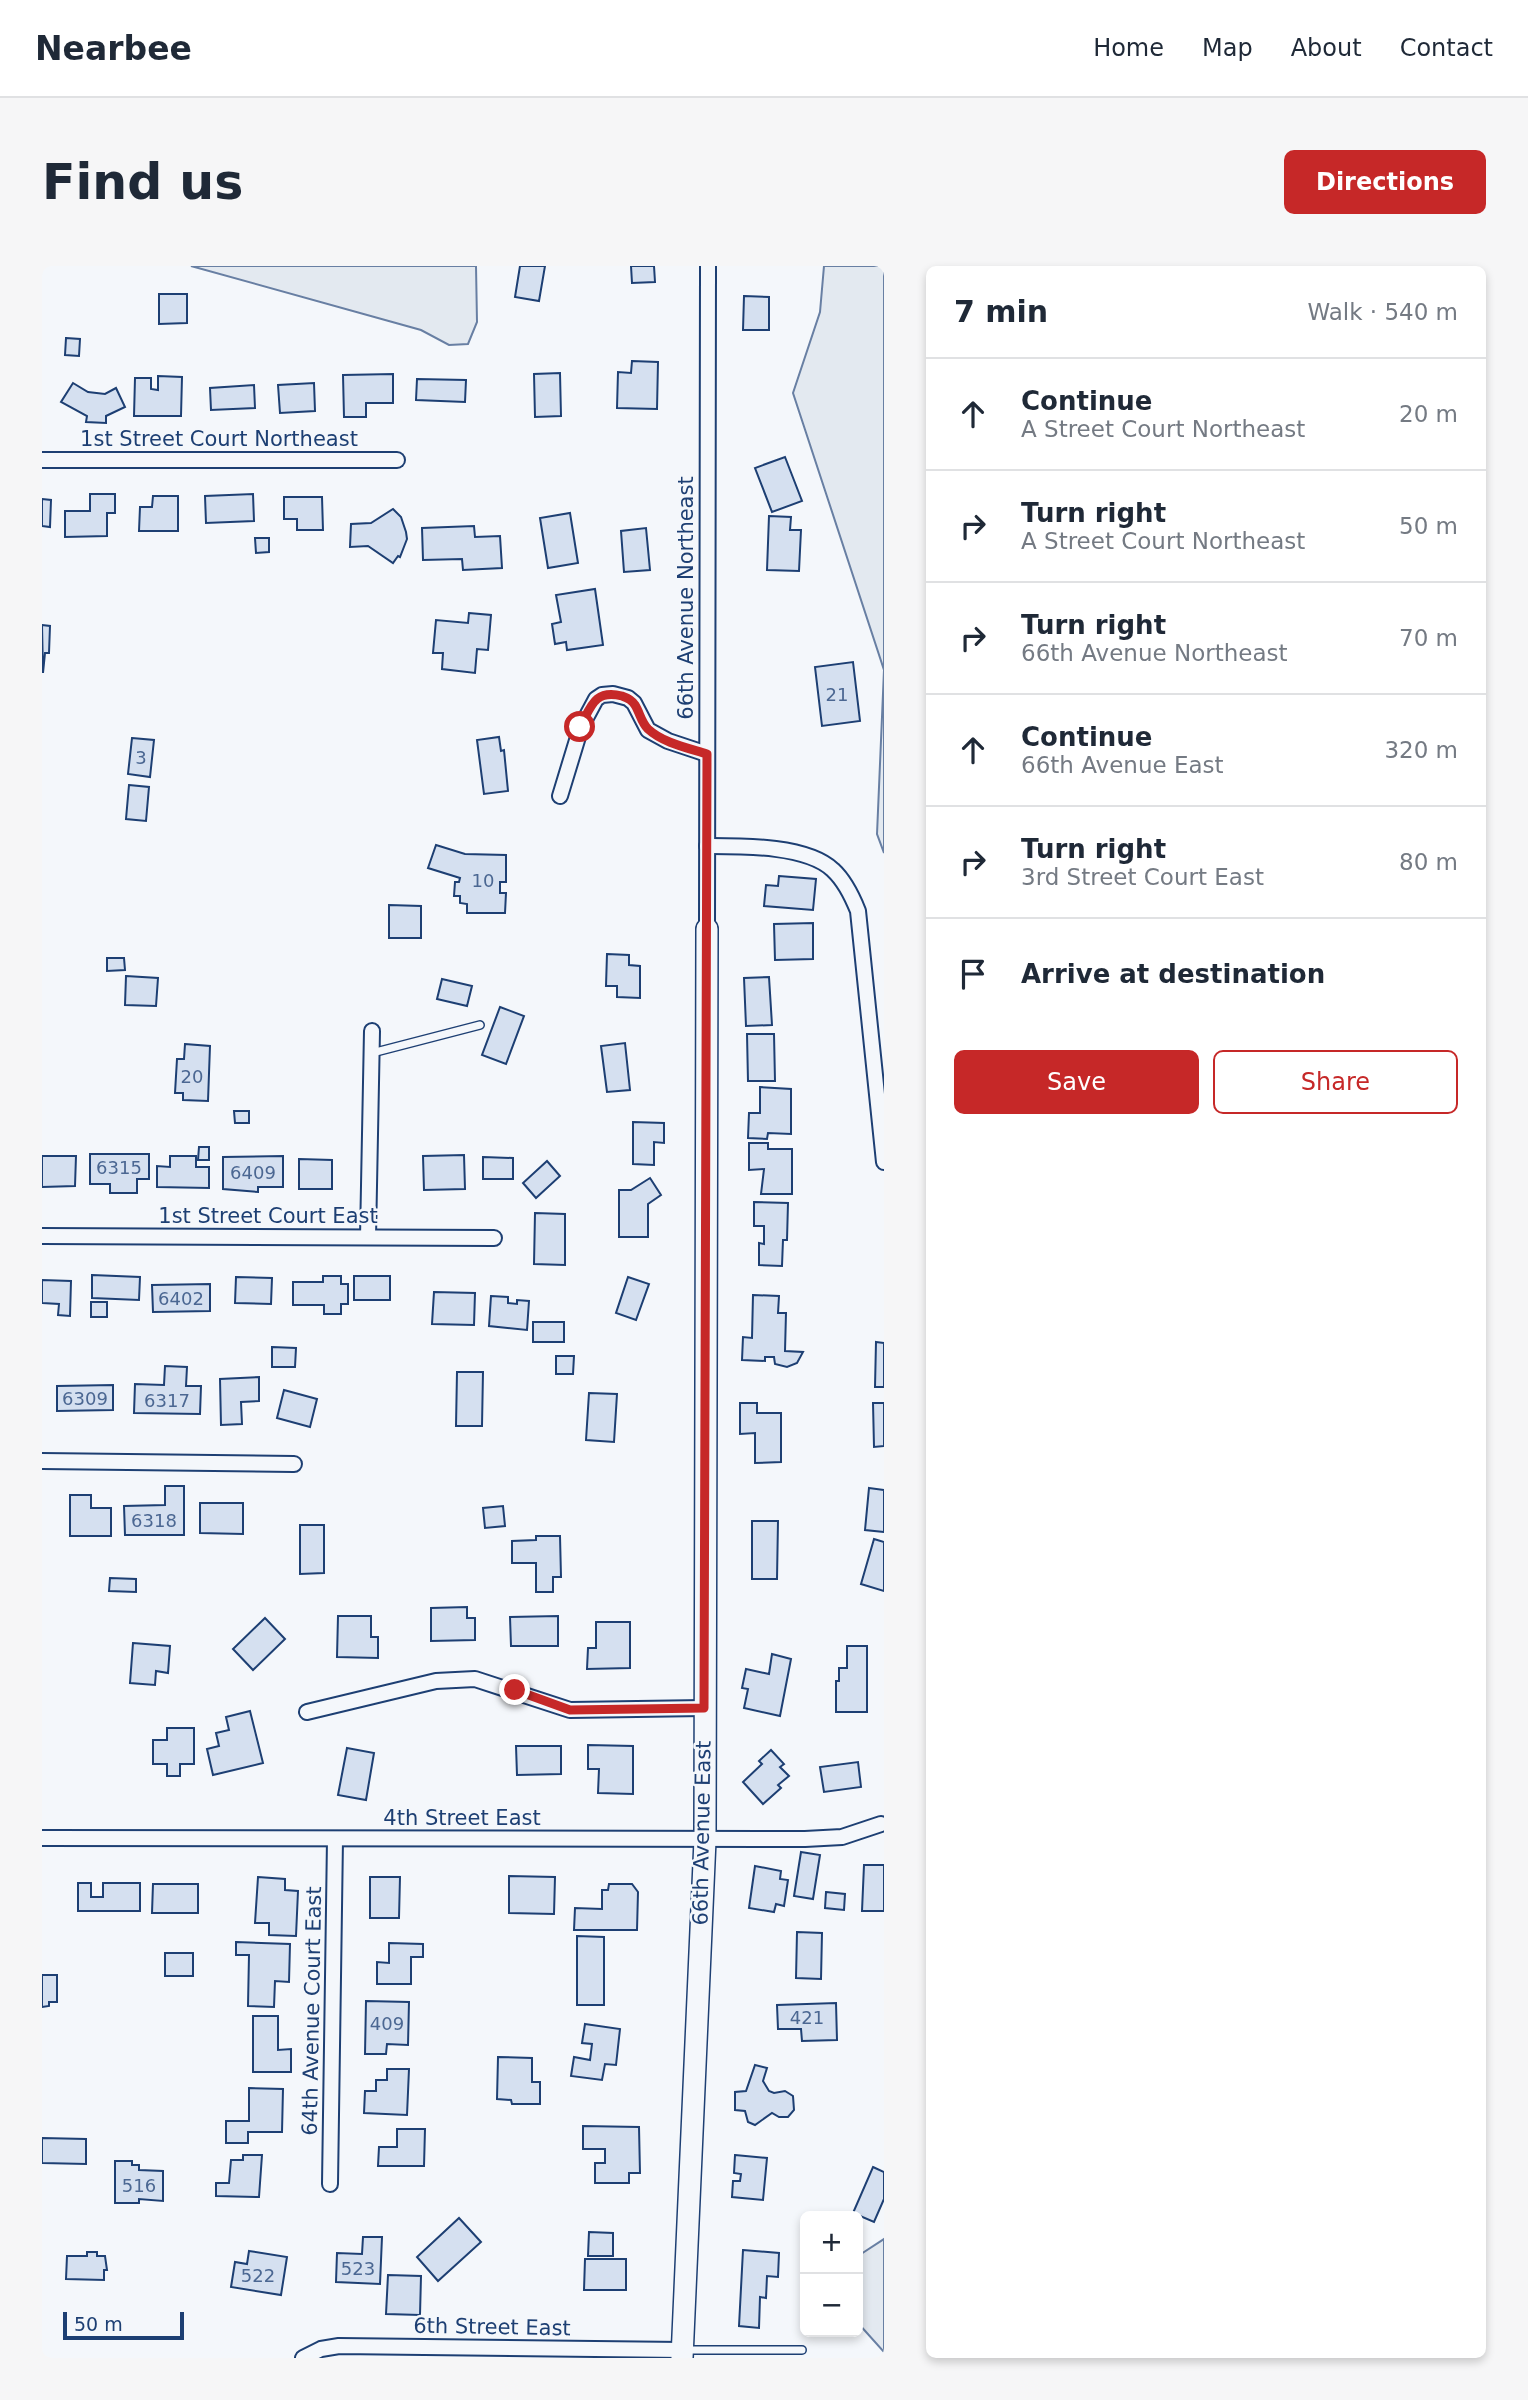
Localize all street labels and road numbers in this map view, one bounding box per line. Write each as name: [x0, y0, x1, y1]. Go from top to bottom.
street label: 1st Street Court Northeast: [80, 427, 358, 451]
street label: 66th Avenue Northeast: [674, 476, 698, 720]
street label: 1st Street Court East: [158, 1204, 378, 1228]
street label: 66th Avenue East: [688, 1740, 716, 1926]
street label: 4th Street East: [383, 1806, 541, 1830]
street label: 64th Avenue Court East: [298, 1886, 326, 2136]
street label: 6th Street East: [413, 2314, 571, 2340]

